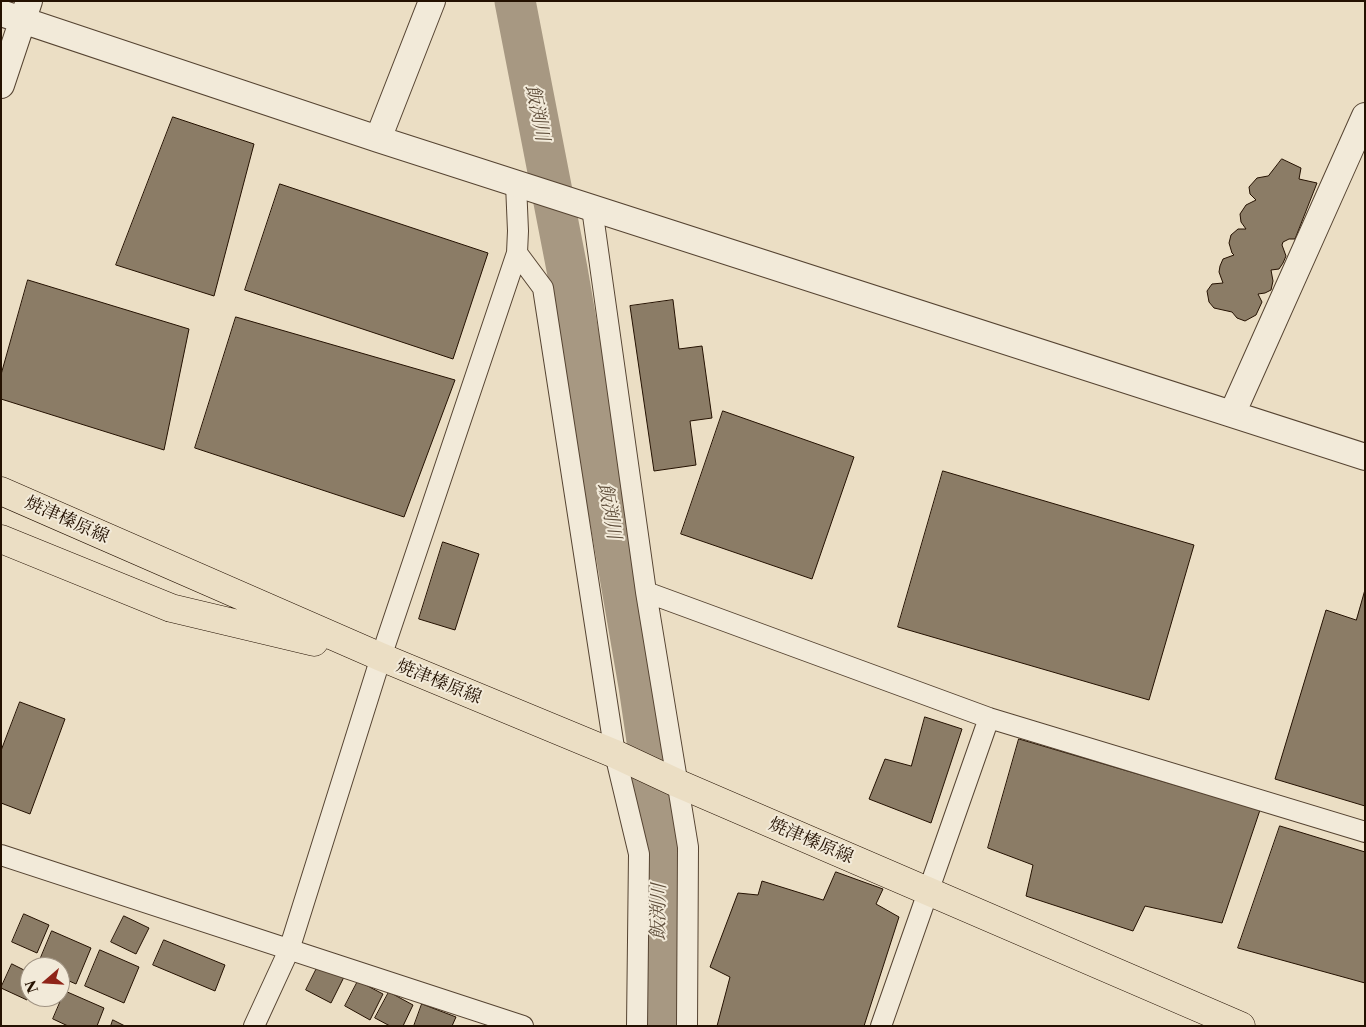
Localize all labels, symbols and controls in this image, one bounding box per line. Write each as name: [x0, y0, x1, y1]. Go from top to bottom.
water label: 飯渕川: [520, 83, 554, 143]
water label: 飯渕川: [593, 481, 625, 541]
street label: 焼津榛原線: [21, 492, 113, 548]
street label: 焼津榛原線: [393, 655, 485, 709]
street label: 焼津榛原線: [765, 813, 857, 869]
water label: 飯渕川: [647, 883, 671, 941]
north arrow: [20, 957, 70, 1007]
text: N: [21, 978, 42, 995]

